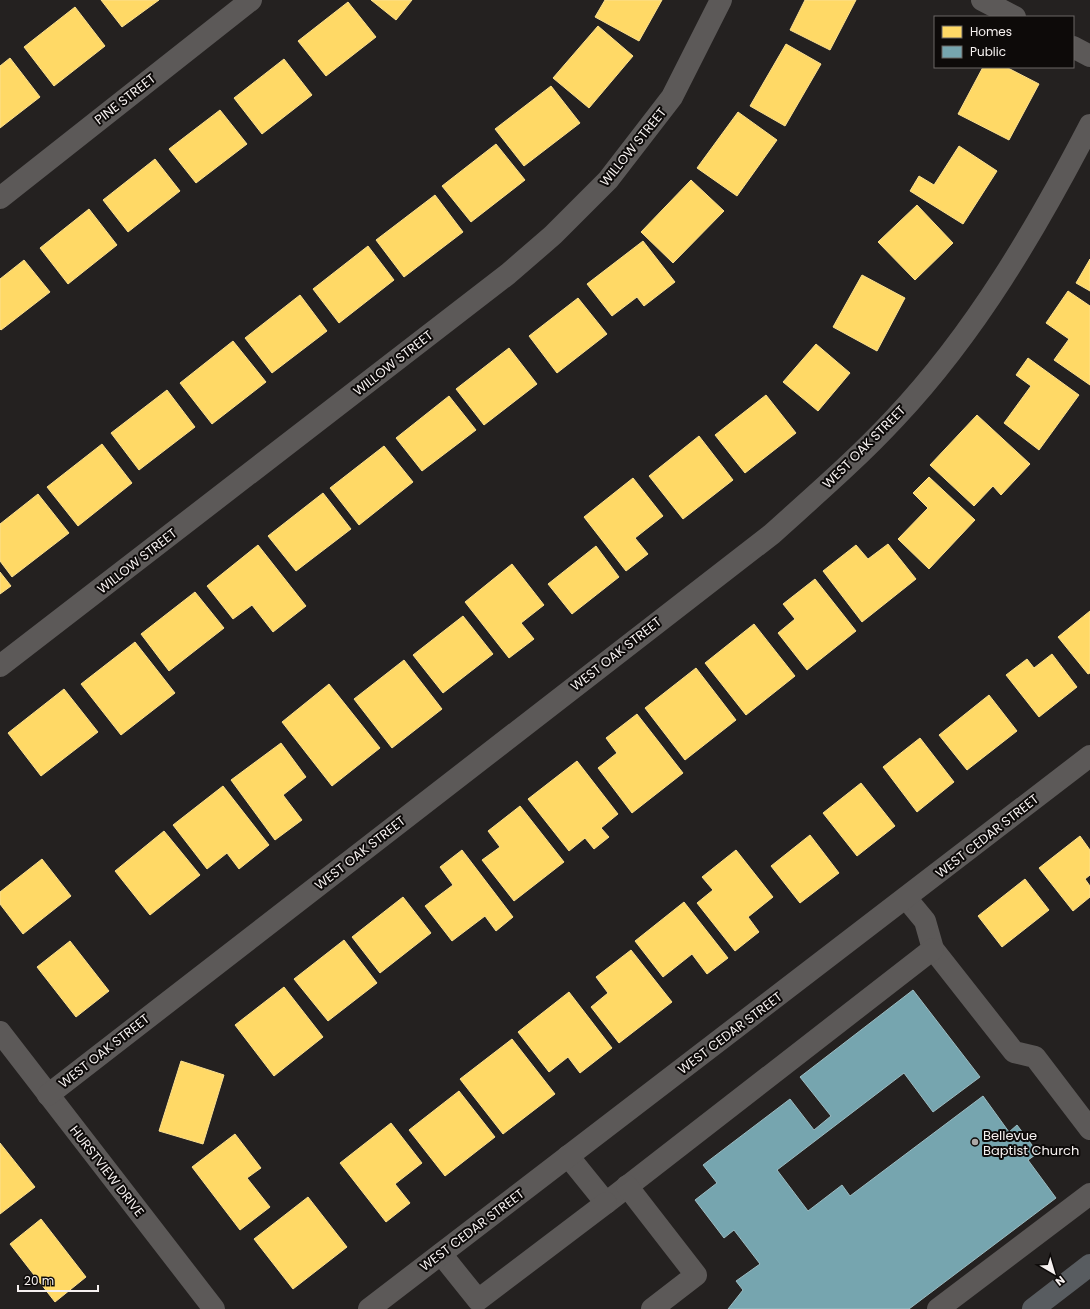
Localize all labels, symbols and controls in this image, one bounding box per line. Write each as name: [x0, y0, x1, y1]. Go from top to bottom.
legend: [934, 16, 1074, 68]
text: Homes: [970, 23, 1012, 40]
text: Public: [970, 43, 1006, 60]
street label: PINE STREET: [90, 69, 160, 129]
street label: WILLOW STREET: [595, 104, 671, 190]
street label: WILLOW STREET: [349, 326, 437, 400]
street label: WEST OAK STREET: [818, 401, 910, 493]
street label: WILLOW STREET: [93, 524, 181, 598]
street label: WEST OAK STREET: [567, 612, 665, 696]
street label: WEST CEDAR STREET: [931, 790, 1043, 882]
street label: WEST OAK STREET: [311, 811, 409, 895]
street label: WEST CEDAR STREET: [674, 987, 786, 1079]
street label: WEST OAK STREET: [55, 1009, 153, 1093]
street label: HURSTVIEW DRIVE: [65, 1121, 149, 1221]
place label: Bellevue Baptist Church: [983, 1126, 1079, 1160]
marker: Bellevue Baptist Church: [970, 1137, 980, 1147]
street label: WEST CEDAR STREET: [416, 1184, 528, 1276]
north arrow: [1034, 1253, 1074, 1293]
scale bar: [18, 1267, 98, 1293]
text: 20 m: [24, 1272, 54, 1289]
text: N: [1052, 1272, 1068, 1290]

